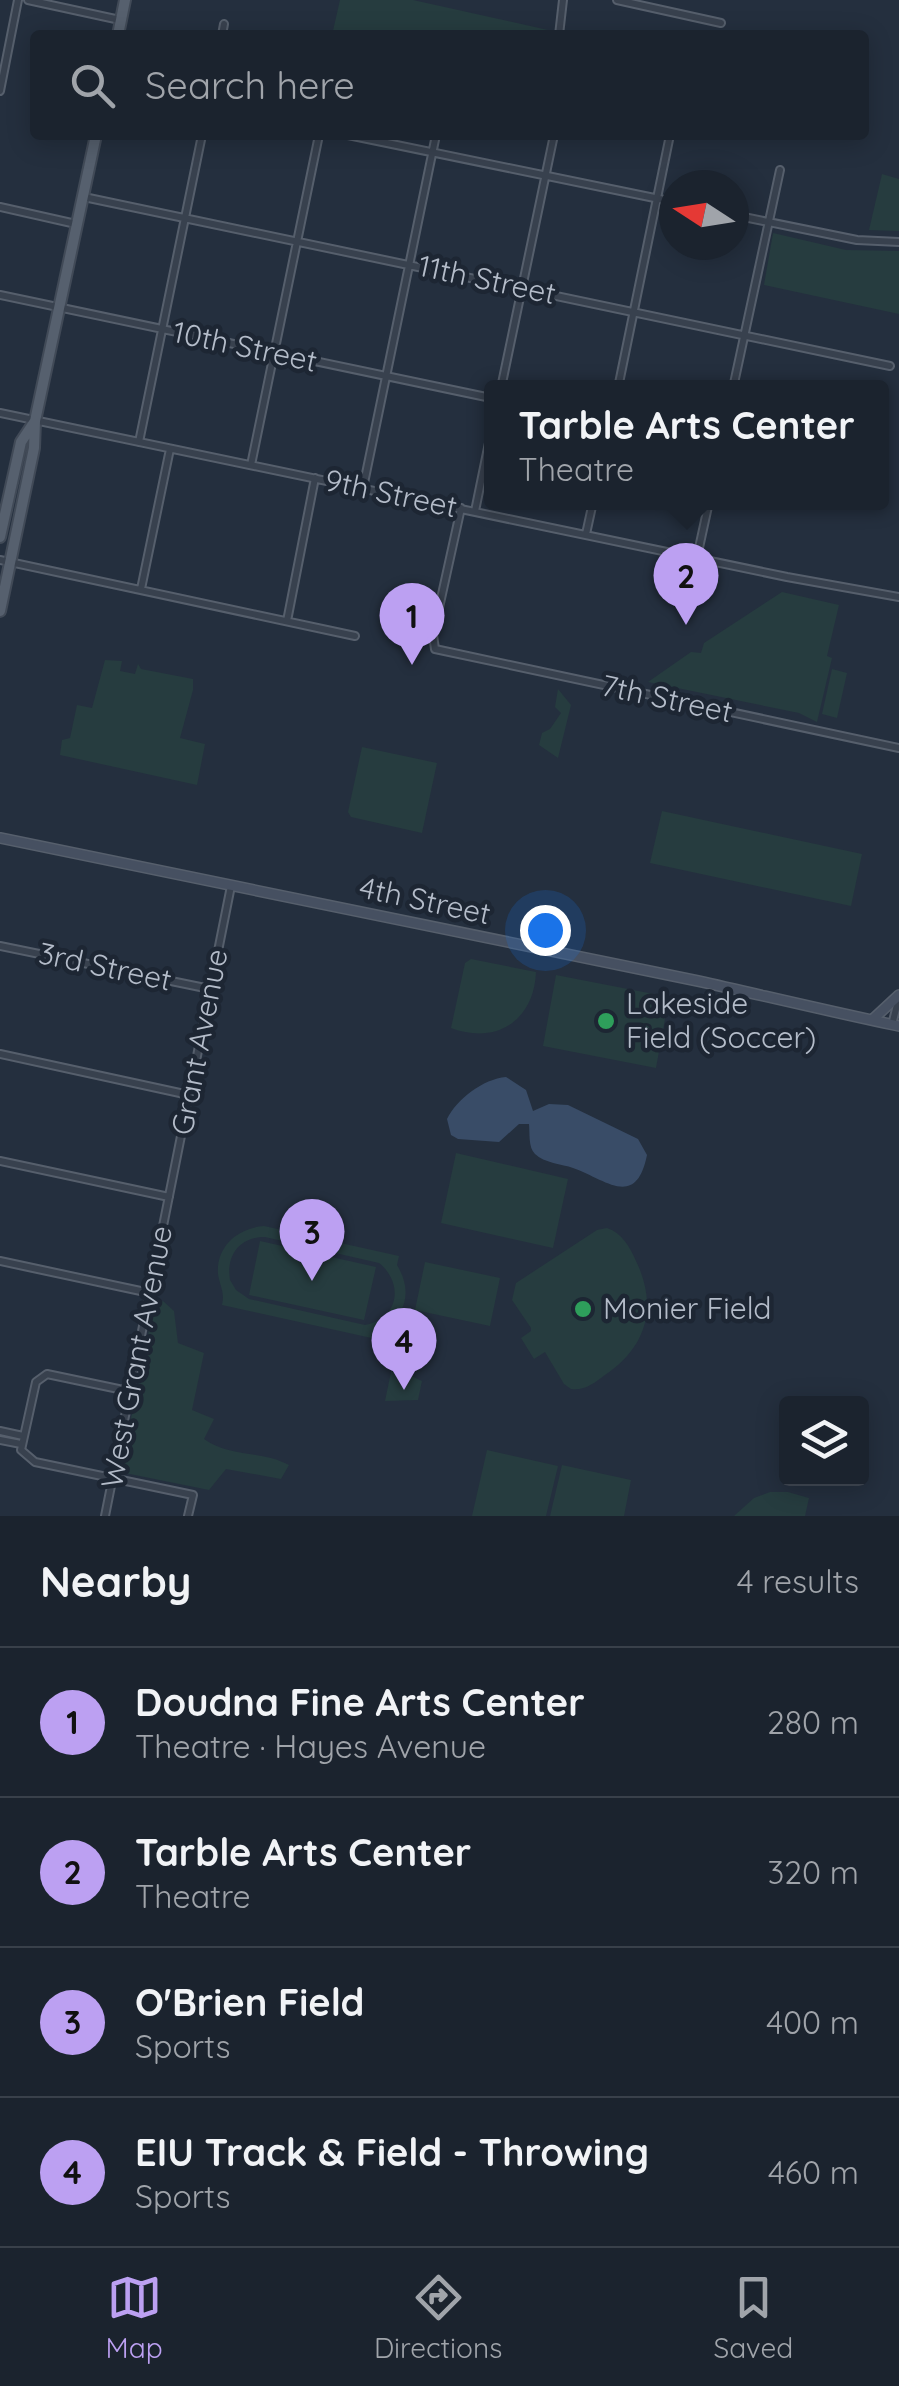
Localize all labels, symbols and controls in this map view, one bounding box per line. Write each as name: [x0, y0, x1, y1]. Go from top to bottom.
search box: [30, 30, 869, 140]
icon: search: [65, 58, 120, 113]
text: Search here: [145, 61, 355, 109]
north arrow: [659, 170, 749, 260]
street label: 11th Street: [415, 246, 559, 312]
street label: 10th Street: [170, 312, 321, 380]
popup: [484, 380, 889, 510]
text: Tarble Arts Center: [518, 401, 855, 449]
text: Theatre: [518, 449, 634, 489]
street label: 9th Street: [322, 460, 461, 526]
pin: 2: [654, 542, 718, 625]
pin: 1: [380, 582, 444, 665]
street label: 7th Street: [598, 666, 736, 730]
street label: 4th Street: [356, 868, 494, 932]
your location: [520, 905, 571, 956]
street label: 3rd Street: [35, 933, 175, 999]
street label: Grant Avenue: [162, 946, 236, 1138]
place label: Lakeside Field (Soccer): [626, 984, 816, 1056]
marker: Lakeside Field (Soccer): [595, 1010, 617, 1032]
pin: 3: [280, 1198, 344, 1281]
street label: West Grant Avenue: [92, 1222, 180, 1491]
place label: Monier Field: [603, 1289, 772, 1327]
marker: Monier Field: [572, 1298, 594, 1320]
pin: 4: [372, 1308, 436, 1390]
map controls: [779, 1396, 869, 1486]
button: layers: [779, 1396, 869, 1486]
text: Nearby: [40, 1555, 191, 1608]
text: 4 results: [737, 1561, 859, 1601]
text: Doudna Fine Arts Center: [135, 1678, 585, 1726]
text: 1: [66, 1702, 79, 1742]
text: 280 m: [767, 1702, 859, 1742]
text: Theatre · Hayes Avenue: [135, 1726, 486, 1766]
text: Tarble Arts Center: [135, 1828, 471, 1876]
text: 2: [63, 1852, 82, 1892]
text: 320 m: [768, 1852, 859, 1892]
text: Theatre: [135, 1876, 251, 1916]
text: O'Brien Field: [135, 1978, 364, 2026]
text: 3: [64, 2002, 81, 2042]
text: 400 m: [766, 2002, 859, 2042]
text: Sports: [135, 2026, 231, 2066]
text: EIU Track & Field - Throwing: [135, 2128, 649, 2176]
text: 4: [63, 2152, 82, 2192]
text: 460 m: [768, 2152, 859, 2192]
text: Sports: [135, 2176, 231, 2216]
tab: Map: [106, 2270, 163, 2365]
tab: Directions: [374, 2270, 502, 2365]
tab: Saved: [714, 2270, 793, 2365]

